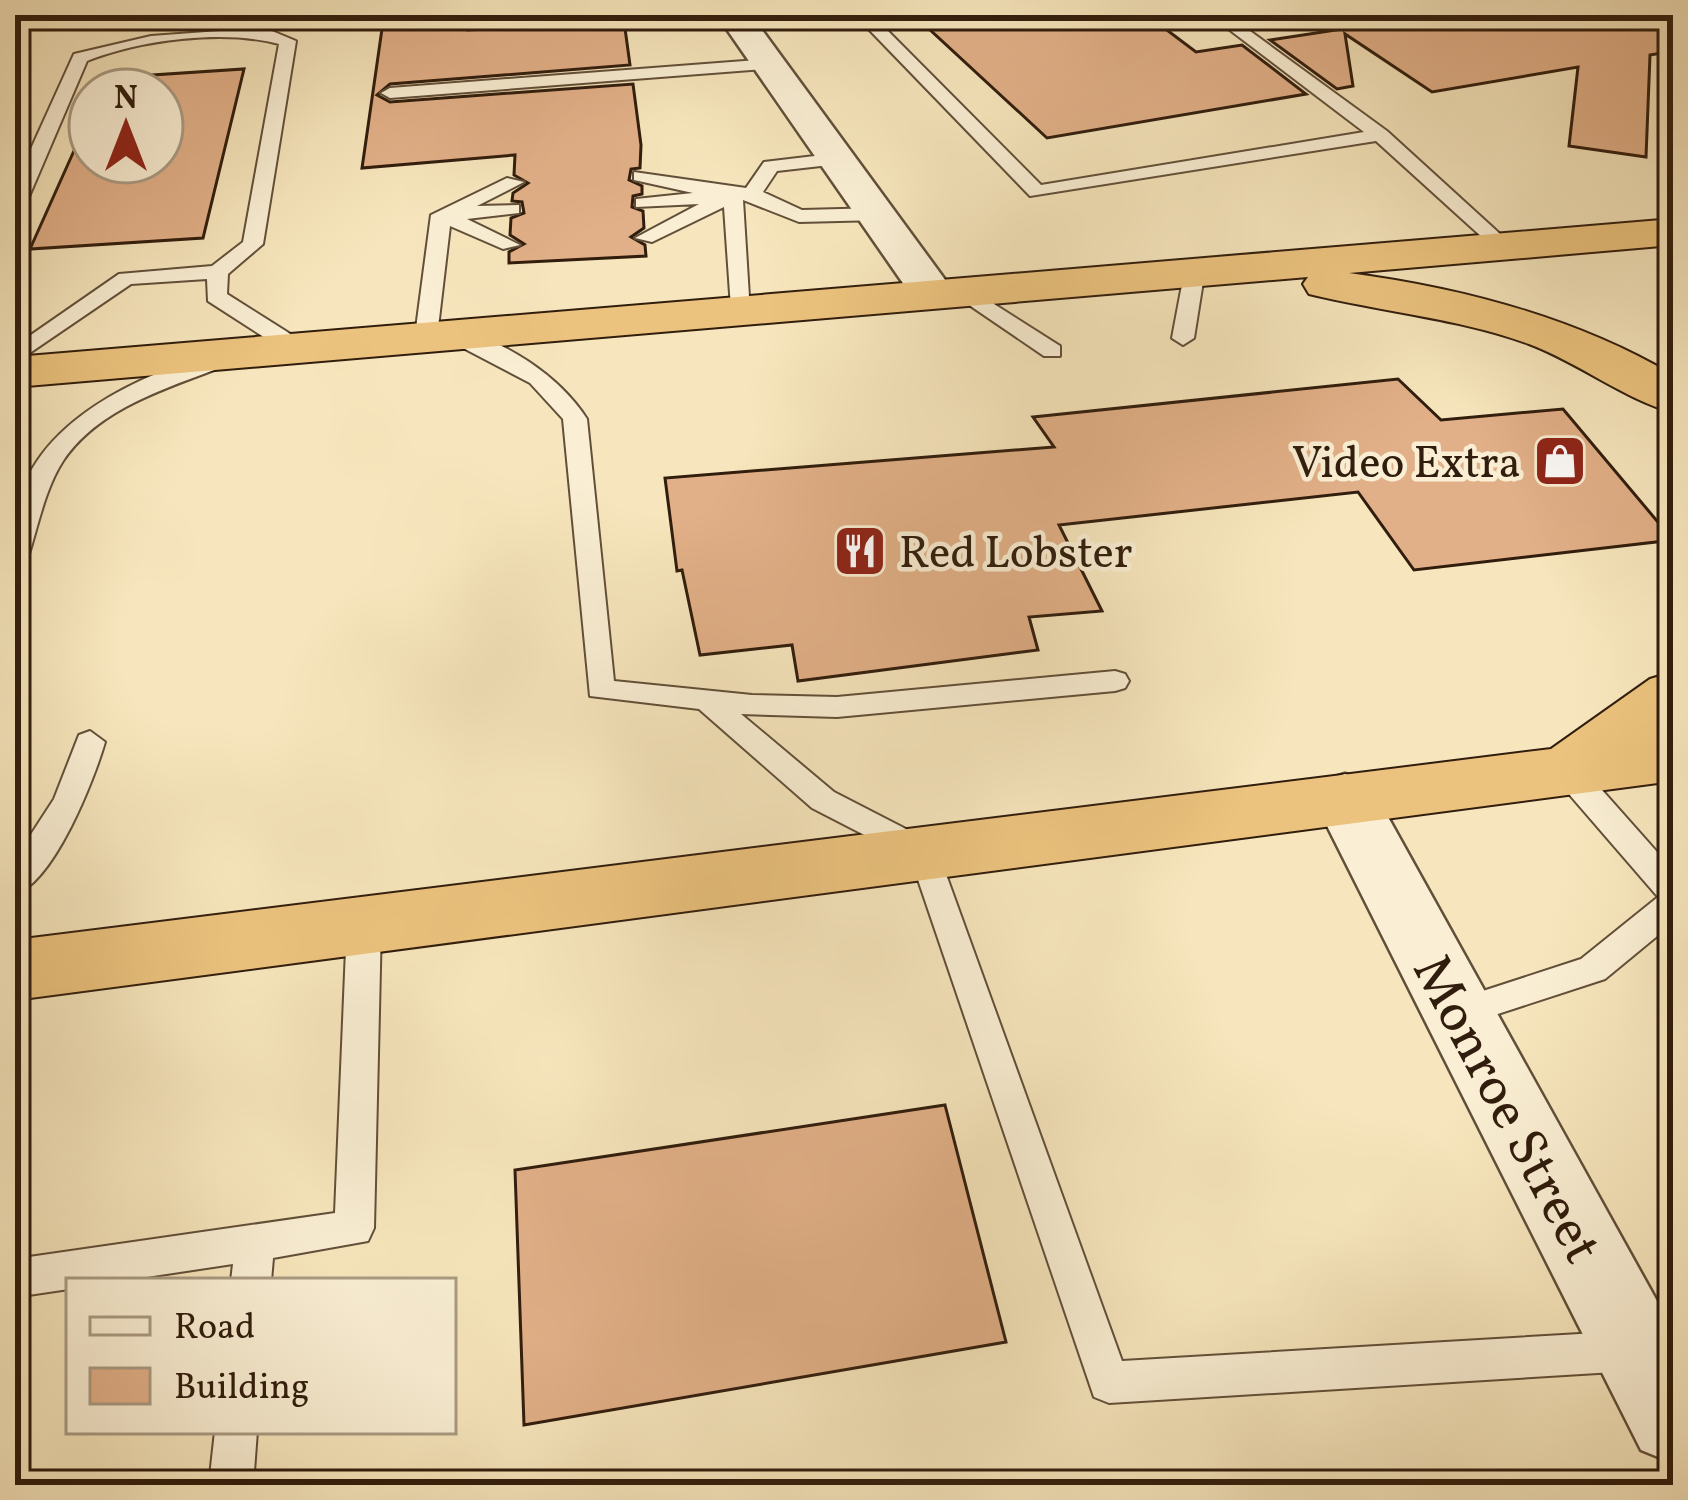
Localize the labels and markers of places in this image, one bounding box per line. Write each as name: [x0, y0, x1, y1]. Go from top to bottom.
shop icon: Video Extra: [1532, 433, 1588, 489]
place label: Video Extra: [1292, 434, 1521, 497]
restaurant icon: Red Lobster: [832, 523, 888, 579]
place label: Red Lobster: [899, 524, 1133, 587]

